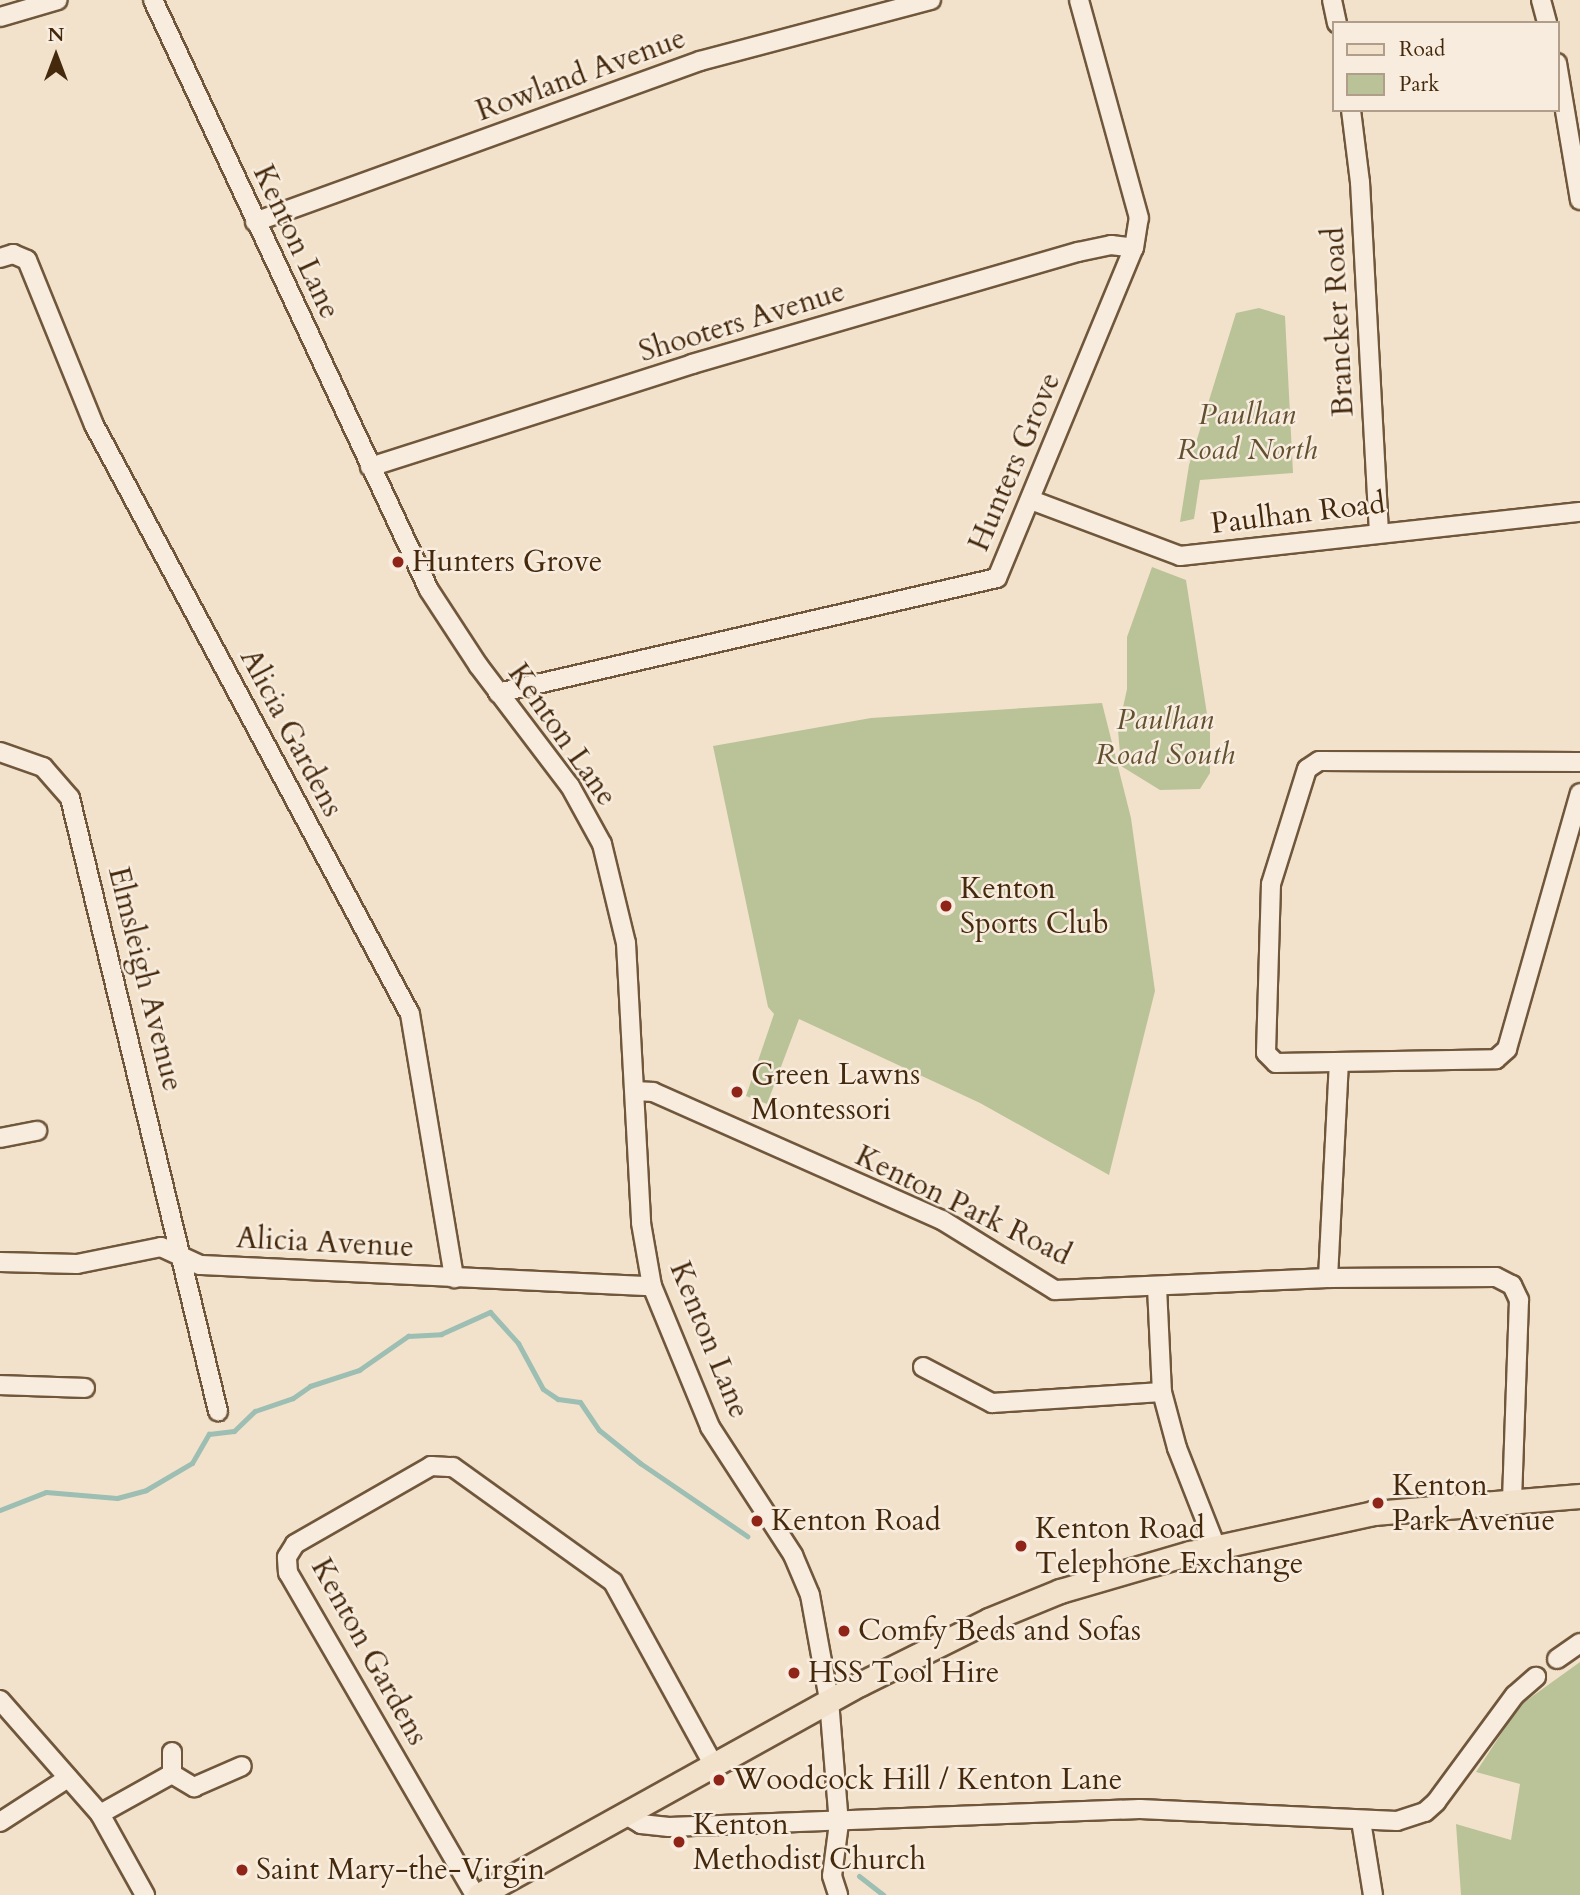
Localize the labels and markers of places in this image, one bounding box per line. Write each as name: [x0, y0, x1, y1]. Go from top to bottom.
place label: Hunters Grove: [412, 544, 602, 580]
marker: Hunters Grove: [390, 554, 406, 570]
place label: Kenton Sports Club: [960, 871, 1109, 942]
marker: Kenton Sports Club: [938, 898, 954, 914]
place label: Green Lawns Montessori: [751, 1057, 920, 1128]
marker: Green Lawns Montessori: [729, 1084, 745, 1100]
place label: Kenton Park Avenue: [1392, 1468, 1555, 1538]
marker: Kenton Park Avenue: [1370, 1495, 1386, 1511]
place label: Kenton Road: [771, 1503, 941, 1539]
place label: Kenton Road Telephone Exchange: [1035, 1511, 1303, 1582]
marker: Kenton Road: [749, 1513, 765, 1529]
marker: Kenton Road Telephone Exchange: [1013, 1538, 1029, 1554]
place label: Comfy Beds and Sofas: [858, 1613, 1141, 1649]
marker: Comfy Beds and Sofas: [836, 1623, 852, 1639]
place label: HSS Tool Hire: [808, 1655, 999, 1691]
marker: HSS Tool Hire: [786, 1665, 802, 1681]
place label: Woodcock Hill / Kenton Lane: [733, 1762, 1122, 1798]
marker: Woodcock Hill / Kenton Lane: [711, 1772, 727, 1788]
place label: Kenton Methodist Church: [693, 1807, 926, 1878]
marker: Kenton Methodist Church: [671, 1834, 687, 1850]
place label: Saint Mary-the-Virgin: [256, 1852, 545, 1888]
marker: Saint Mary-the-Virgin: [234, 1862, 250, 1878]

